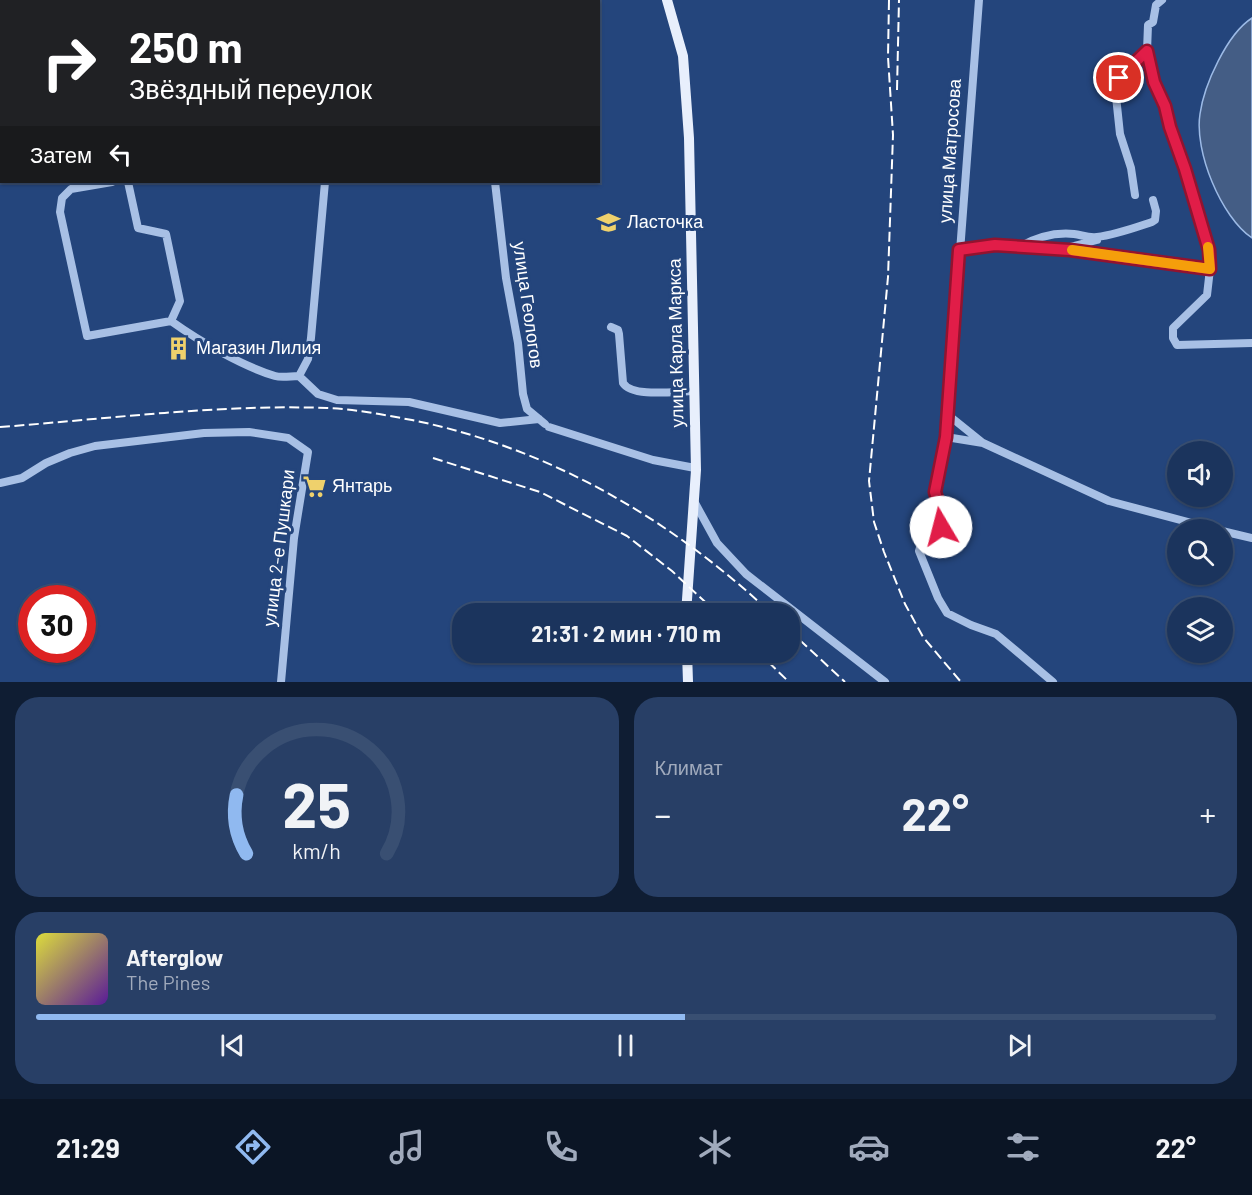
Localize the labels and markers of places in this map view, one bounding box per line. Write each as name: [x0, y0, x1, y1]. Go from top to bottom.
pin: [1093, 52, 1144, 103]
school or university icon: Ласточка: [596, 209, 622, 235]
place label: Ласточка: [627, 210, 704, 232]
building icon: Магазин Лилия: [165, 335, 191, 361]
place label: Магазин Лилия: [196, 336, 321, 358]
supermarket icon: Янтарь: [301, 473, 327, 499]
place label: Янтарь: [332, 474, 392, 496]

